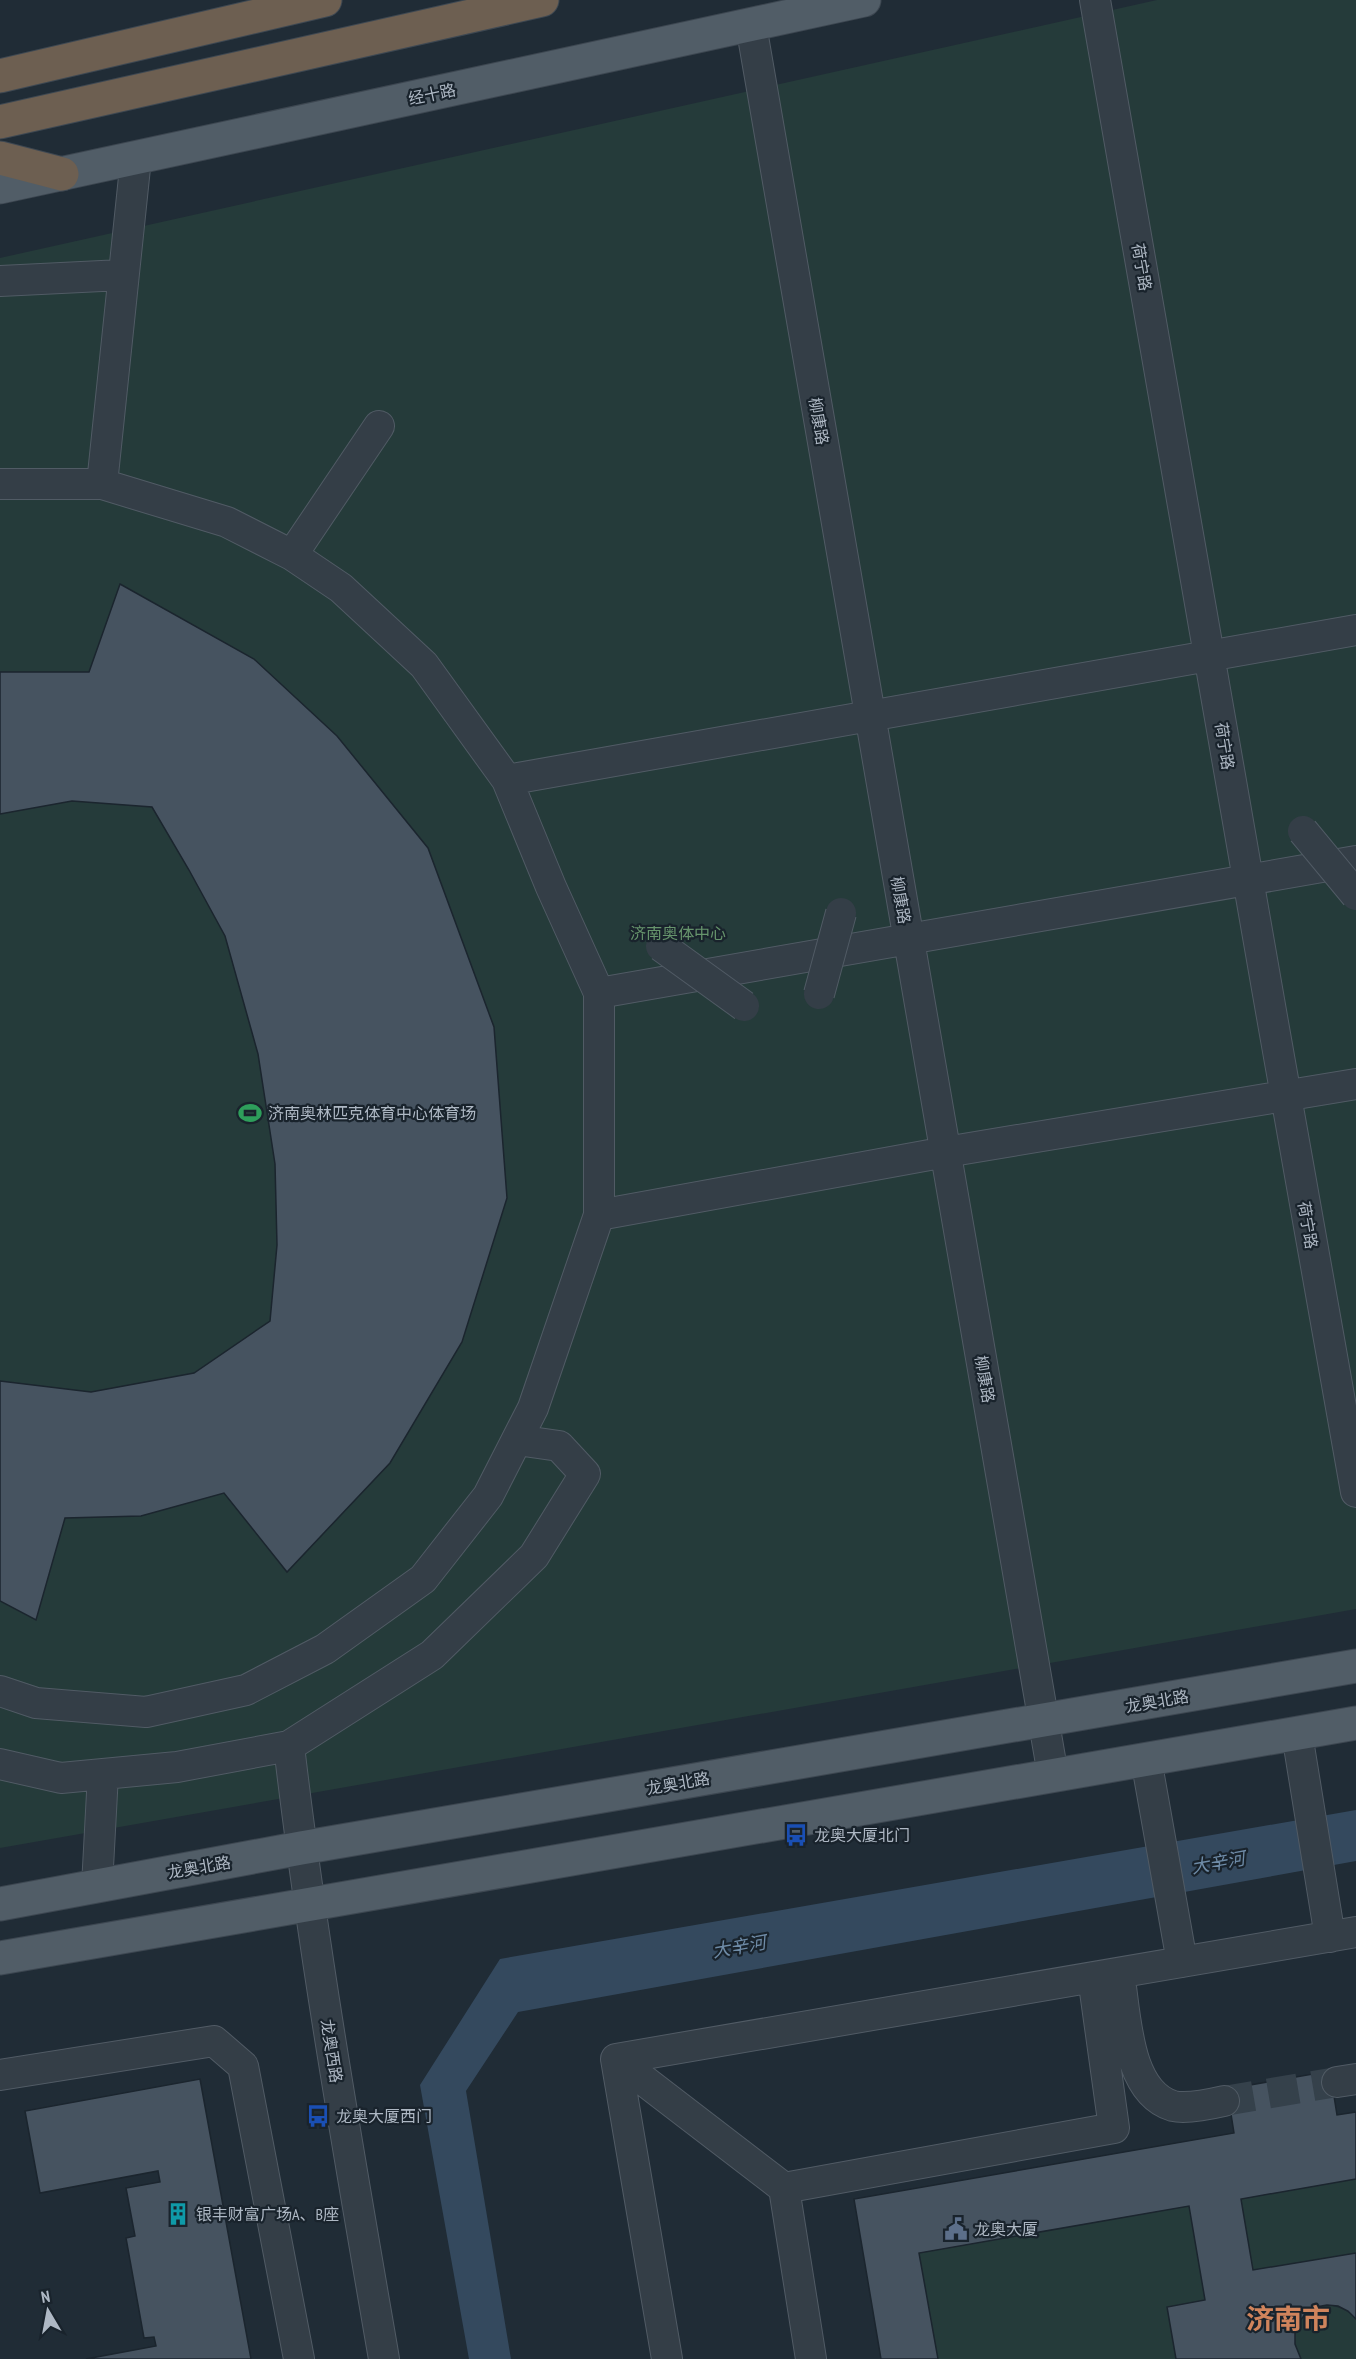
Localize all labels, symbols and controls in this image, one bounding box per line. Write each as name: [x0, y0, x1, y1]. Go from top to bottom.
street label: 经十路: [406, 79, 458, 109]
street label: 荷宁路: [1128, 242, 1156, 292]
street label: 柳康路: [805, 396, 833, 446]
street label: 荷宁路: [1211, 721, 1239, 771]
street label: 柳康路: [887, 875, 915, 925]
park label: 济南奥体中心: [630, 923, 726, 943]
sports icon: 济南奥林匹克体育中心体育场: [237, 1100, 263, 1126]
place label: 济南奥林匹克体育中心体育场: [268, 1103, 476, 1123]
street label: 荷宁路: [1294, 1200, 1322, 1250]
street label: 柳康路: [971, 1354, 999, 1404]
street label: 龙奥北路: [1124, 1686, 1190, 1716]
street label: 龙奥北路: [645, 1768, 711, 1798]
bus stop icon: 龙奥大厦北门: [783, 1822, 809, 1848]
place label: 龙奥大厦北门: [814, 1825, 910, 1845]
water label: 大辛河: [1189, 1846, 1249, 1879]
street label: 龙奥北路: [166, 1852, 232, 1882]
water label: 大辛河: [710, 1930, 770, 1963]
street label: 龙奥西路: [317, 2018, 347, 2084]
bus stop icon: 龙奥大厦西门: [305, 2103, 331, 2129]
place label: 龙奥大厦西门: [336, 2106, 432, 2126]
building icon: 银丰财富广场A、B座: [165, 2201, 191, 2227]
place label: 银丰财富广场A、B座: [196, 2204, 339, 2224]
public building icon: 龙奥大厦: [943, 2216, 969, 2242]
place label: 龙奥大厦: [974, 2219, 1038, 2239]
north arrow: [18, 2281, 78, 2341]
text: N: [39, 2286, 51, 2307]
district label: 济南市: [1246, 2300, 1330, 2337]

